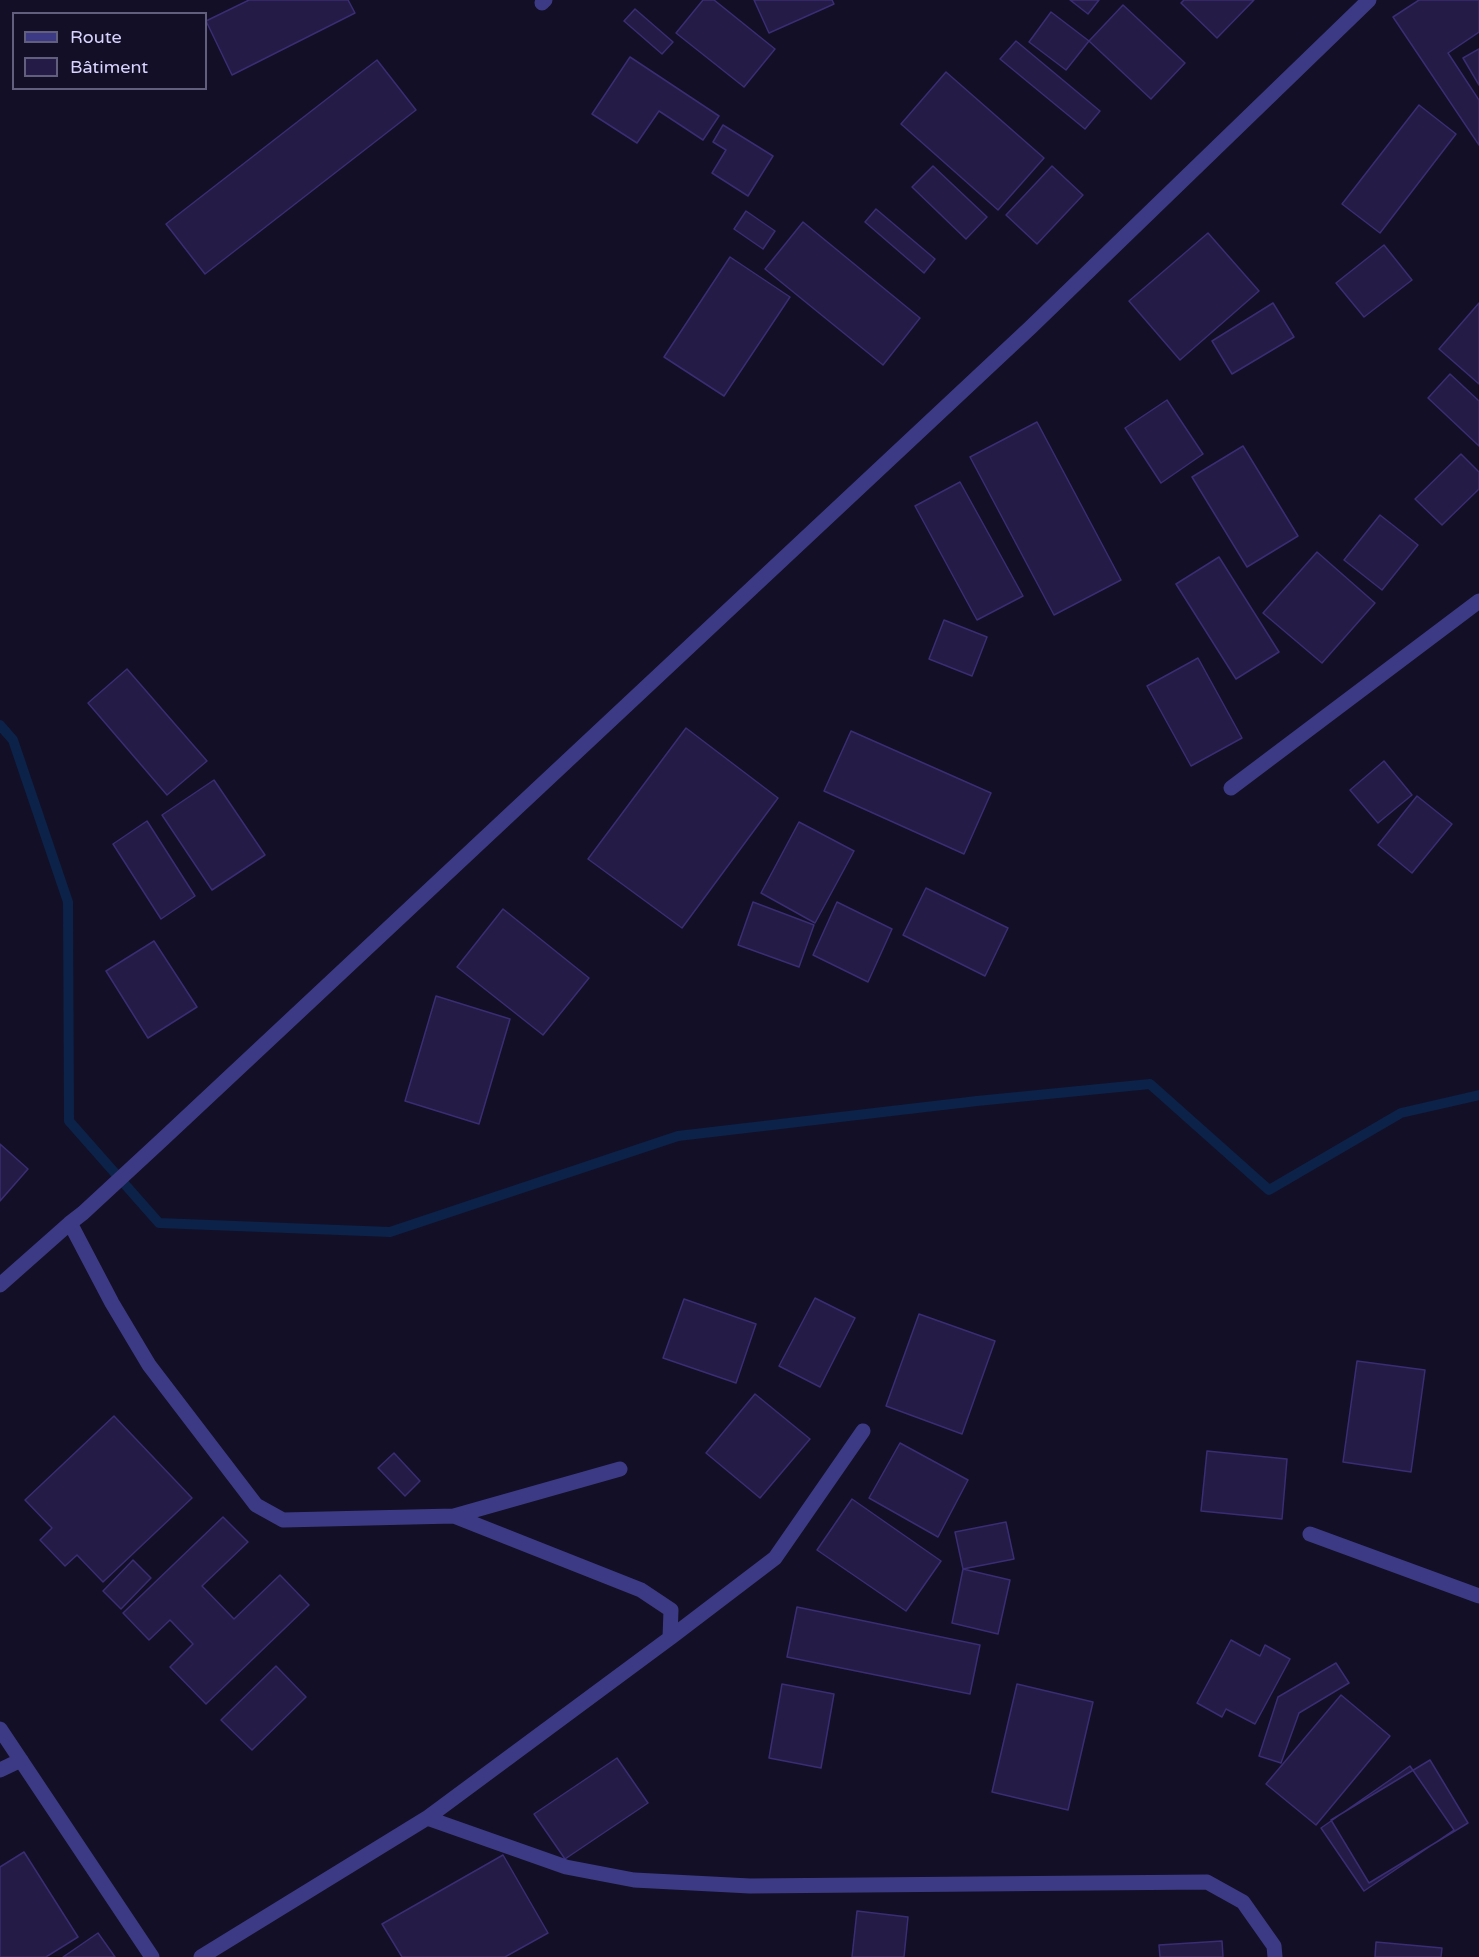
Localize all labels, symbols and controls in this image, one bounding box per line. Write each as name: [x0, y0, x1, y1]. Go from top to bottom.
legend: [12, 12, 207, 90]
text: Route: [70, 26, 122, 48]
text: Bâtiment: [70, 56, 148, 78]

